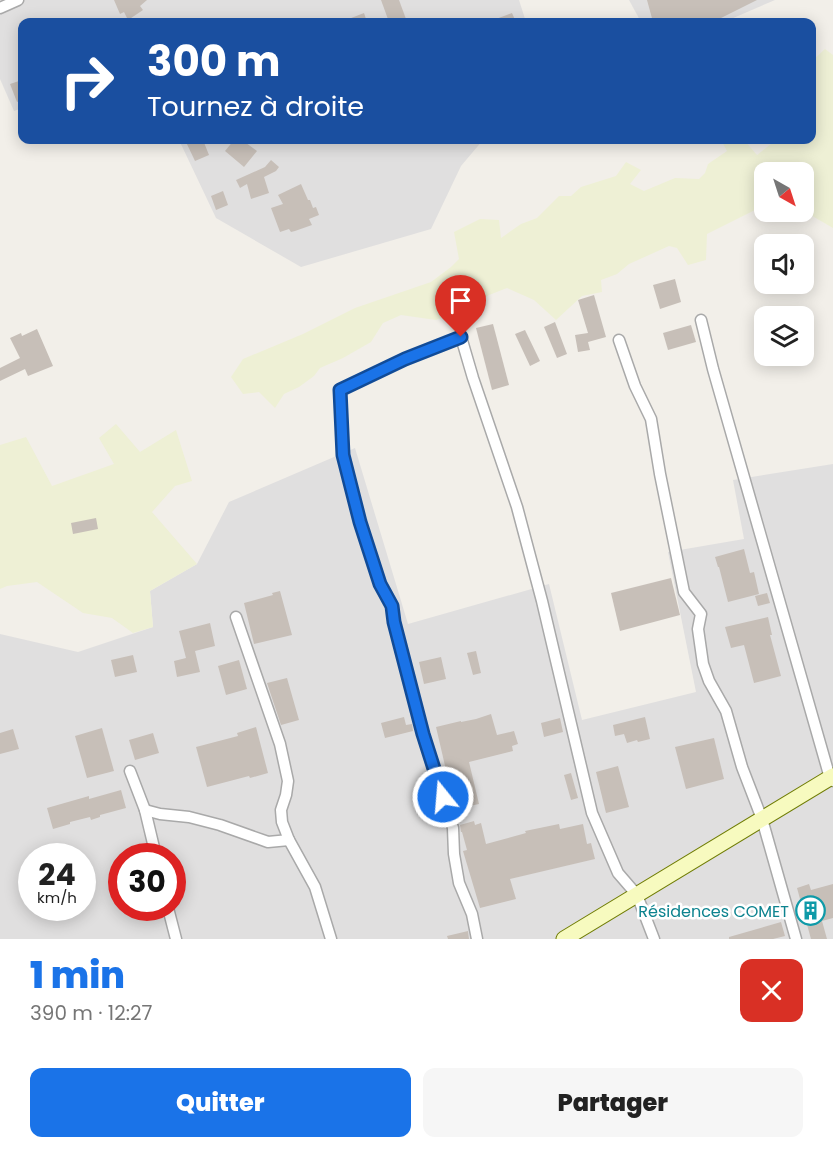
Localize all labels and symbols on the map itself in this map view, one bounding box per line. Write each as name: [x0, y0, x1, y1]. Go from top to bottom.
north arrow: [754, 162, 814, 222]
pin: [435, 275, 486, 337]
position arrow: [411, 765, 475, 829]
speed limit sign: 30: [108, 843, 186, 921]
building icon: Résidences COMET: [794, 895, 826, 927]
place label: Résidences COMET: [638, 900, 789, 923]

